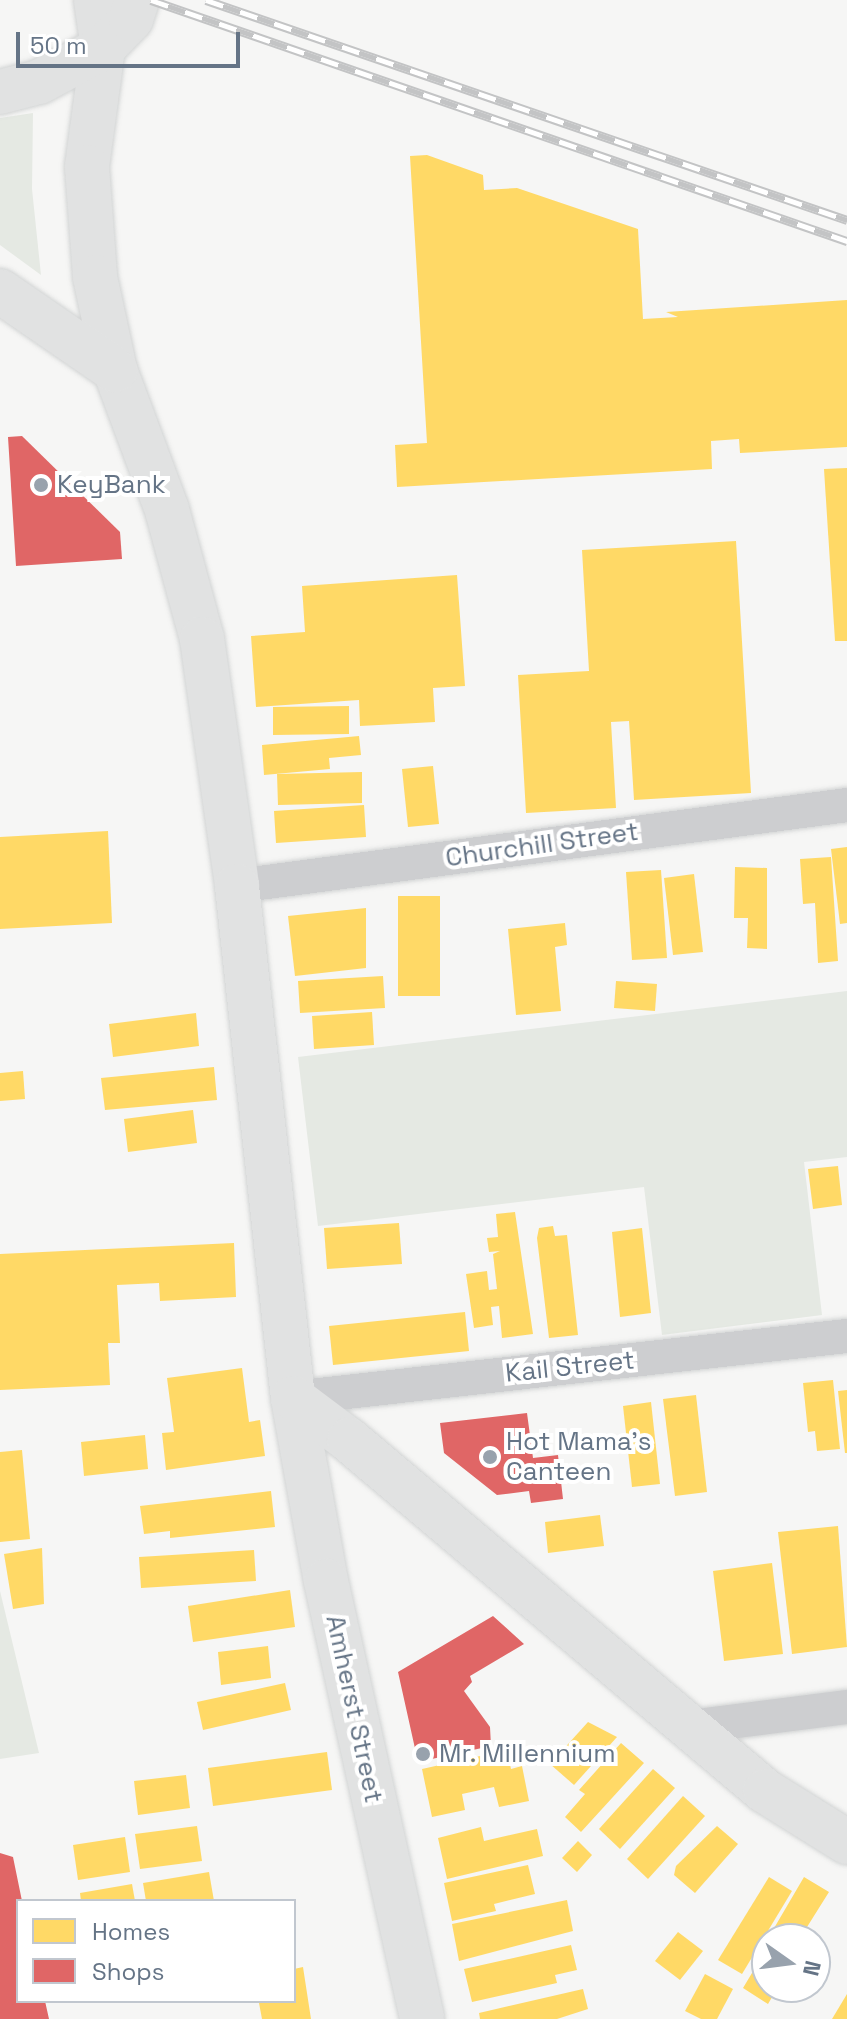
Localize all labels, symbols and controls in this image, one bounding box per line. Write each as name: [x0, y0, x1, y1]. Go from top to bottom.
scale bar: [20, 16, 244, 66]
text: 50 m: [30, 30, 87, 61]
place label: KeyBank: [57, 469, 166, 501]
marker: KeyBank: [32, 476, 50, 494]
street label: Churchill Street: [444, 816, 640, 874]
street label: Kail Street: [504, 1345, 636, 1389]
place label: Hot Mama’s Canteen: [506, 1426, 651, 1488]
marker: Hot Mama’s Canteen: [481, 1448, 499, 1466]
street label: Amherst Street: [319, 1612, 389, 1806]
place label: Mr. Millennium: [439, 1738, 616, 1770]
marker: Mr. Millennium: [414, 1745, 432, 1763]
legend: [16, 1899, 296, 2003]
text: Homes: [92, 1916, 170, 1947]
north arrow: [751, 1923, 831, 2003]
text: Shops: [92, 1956, 164, 1987]
text: N: [797, 1958, 828, 1979]

